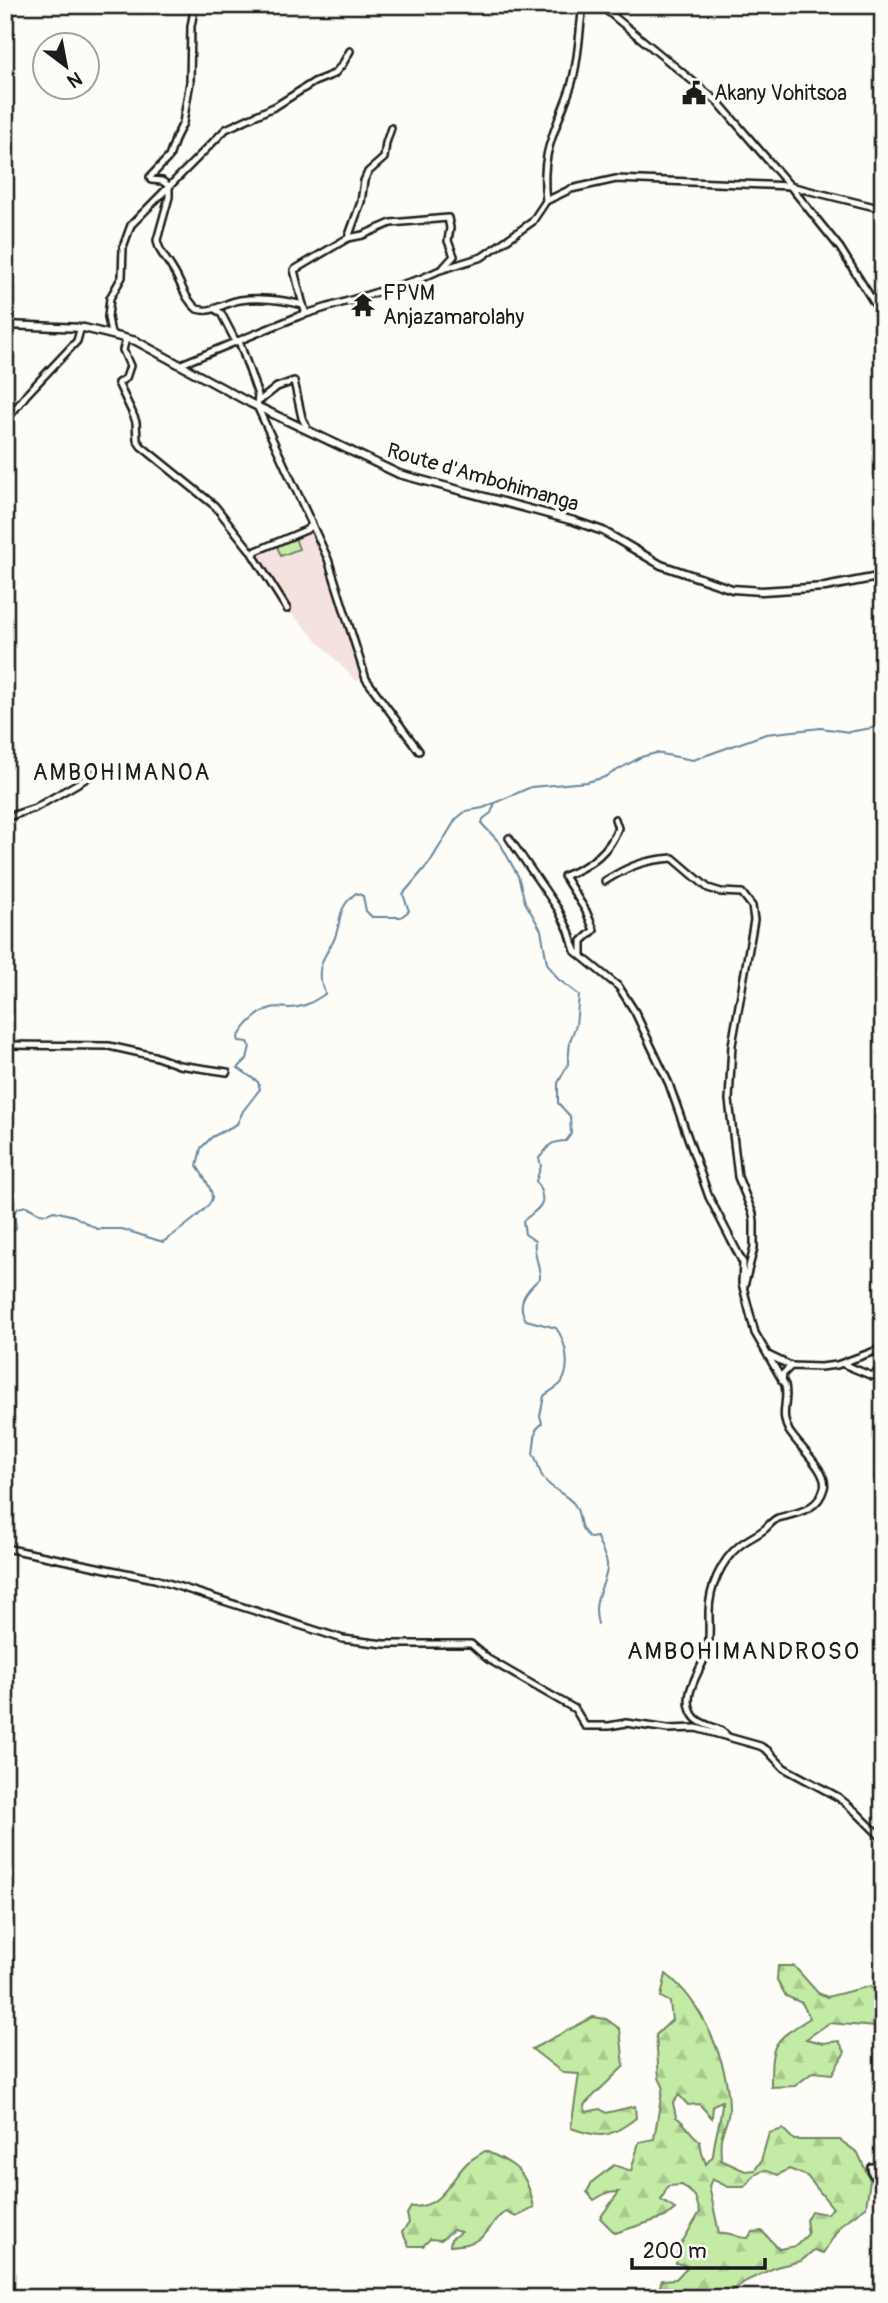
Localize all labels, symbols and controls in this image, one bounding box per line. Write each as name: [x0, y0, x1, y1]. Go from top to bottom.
north arrow: [32, 32, 102, 102]
text: N: [63, 66, 86, 93]
public building icon: Akany Vohitsoa: [680, 79, 708, 107]
place label: Akany Vohitsoa: [714, 80, 847, 107]
place label: FPVM Anjazamarolahy: [383, 280, 524, 331]
temple icon: FPVM Anjazamarolahy: [349, 291, 377, 319]
street label: Route d'Ambohimanga: [384, 437, 582, 518]
district label: AMBOHIMANOA: [33, 758, 211, 787]
district label: AMBOHIMANDROSO: [627, 1637, 861, 1666]
scale bar: [632, 2226, 766, 2270]
text: 200 m: [643, 2238, 707, 2265]

